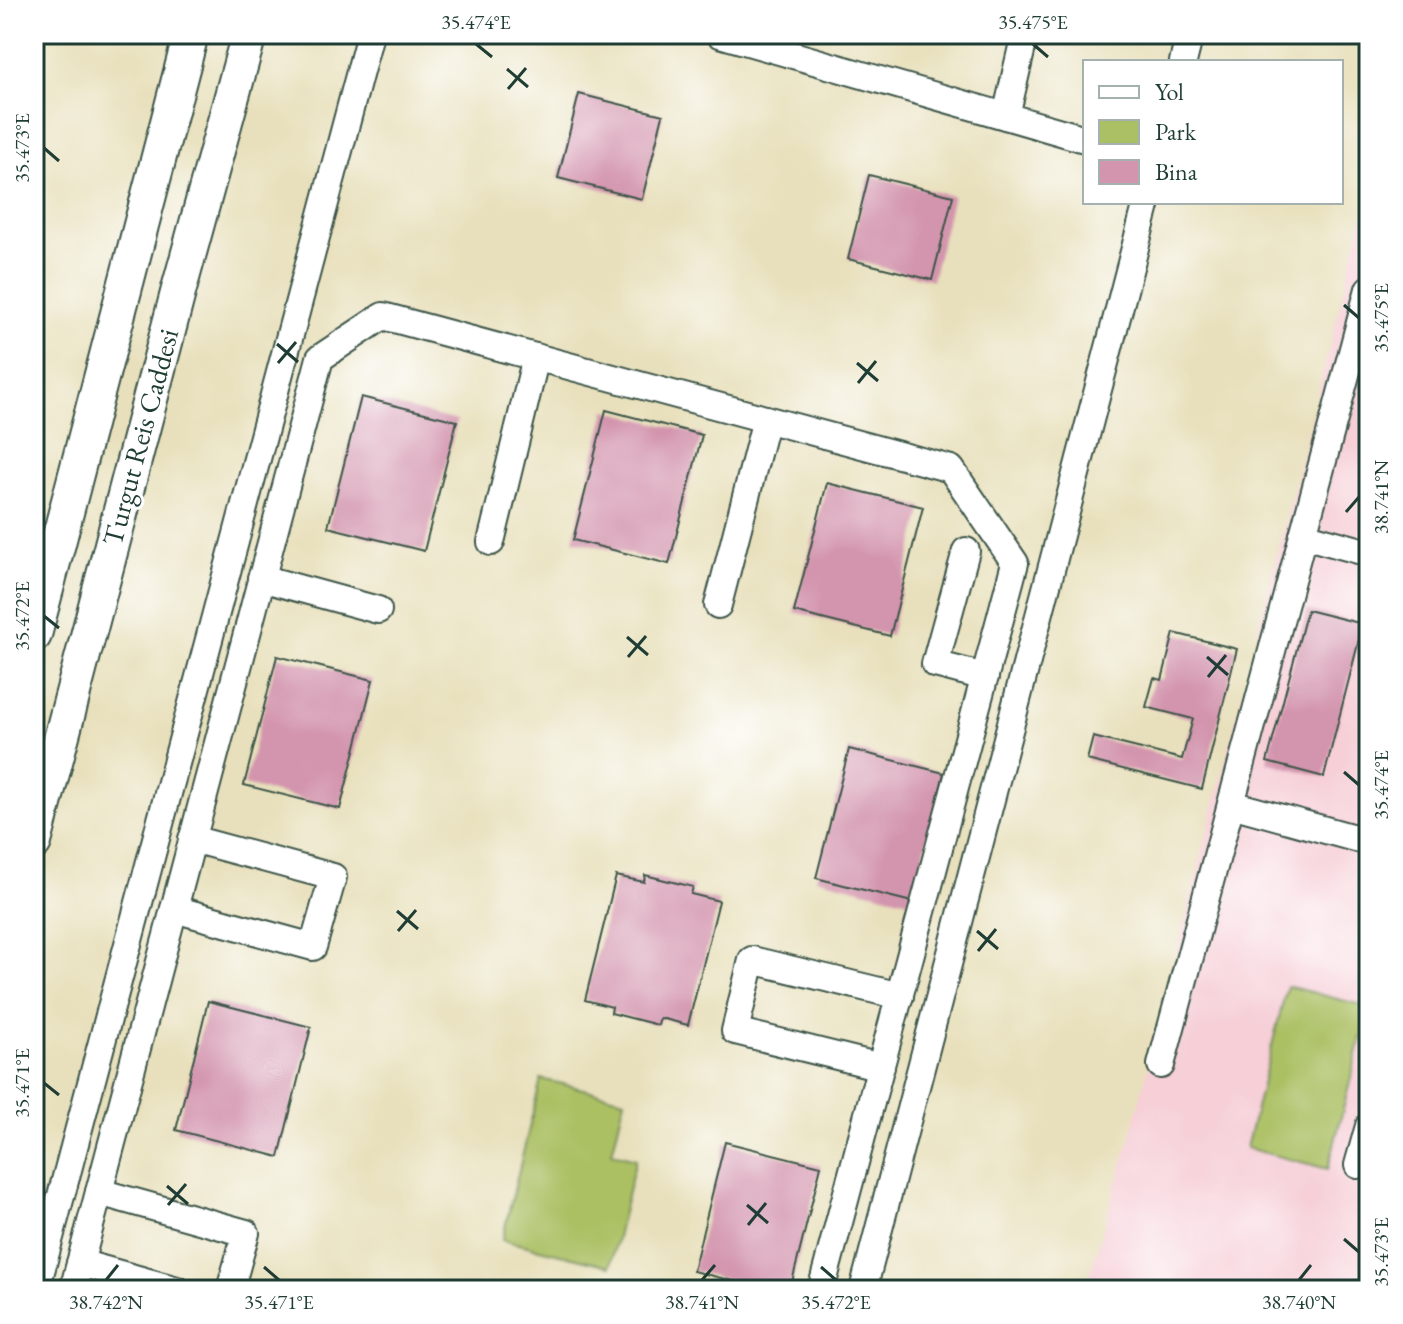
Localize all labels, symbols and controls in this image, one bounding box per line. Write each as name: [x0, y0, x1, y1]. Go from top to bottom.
text: 35.474°E: [441, 9, 511, 35]
text: 35.475°E: [998, 9, 1068, 35]
legend: [1083, 60, 1343, 204]
text: Yol: [1155, 76, 1184, 107]
text: 35.473°E: [9, 113, 35, 183]
text: Park: [1155, 116, 1197, 147]
text: Bina: [1155, 156, 1198, 187]
text: 35.475°E: [1368, 283, 1394, 353]
street label: Turgut Reis Caddesi: [94, 325, 186, 549]
text: 38.741°N: [1368, 460, 1394, 534]
text: 35.472°E: [9, 581, 35, 651]
text: 35.474°E: [1368, 750, 1394, 820]
text: 35.471°E: [9, 1048, 35, 1118]
text: 35.473°E: [1368, 1217, 1394, 1287]
text: 38.742°N: [69, 1289, 143, 1315]
text: 35.471°E: [244, 1289, 314, 1315]
text: 38.741°N: [665, 1289, 739, 1315]
text: 35.472°E: [801, 1289, 871, 1315]
text: 38.740°N: [1262, 1289, 1336, 1315]

